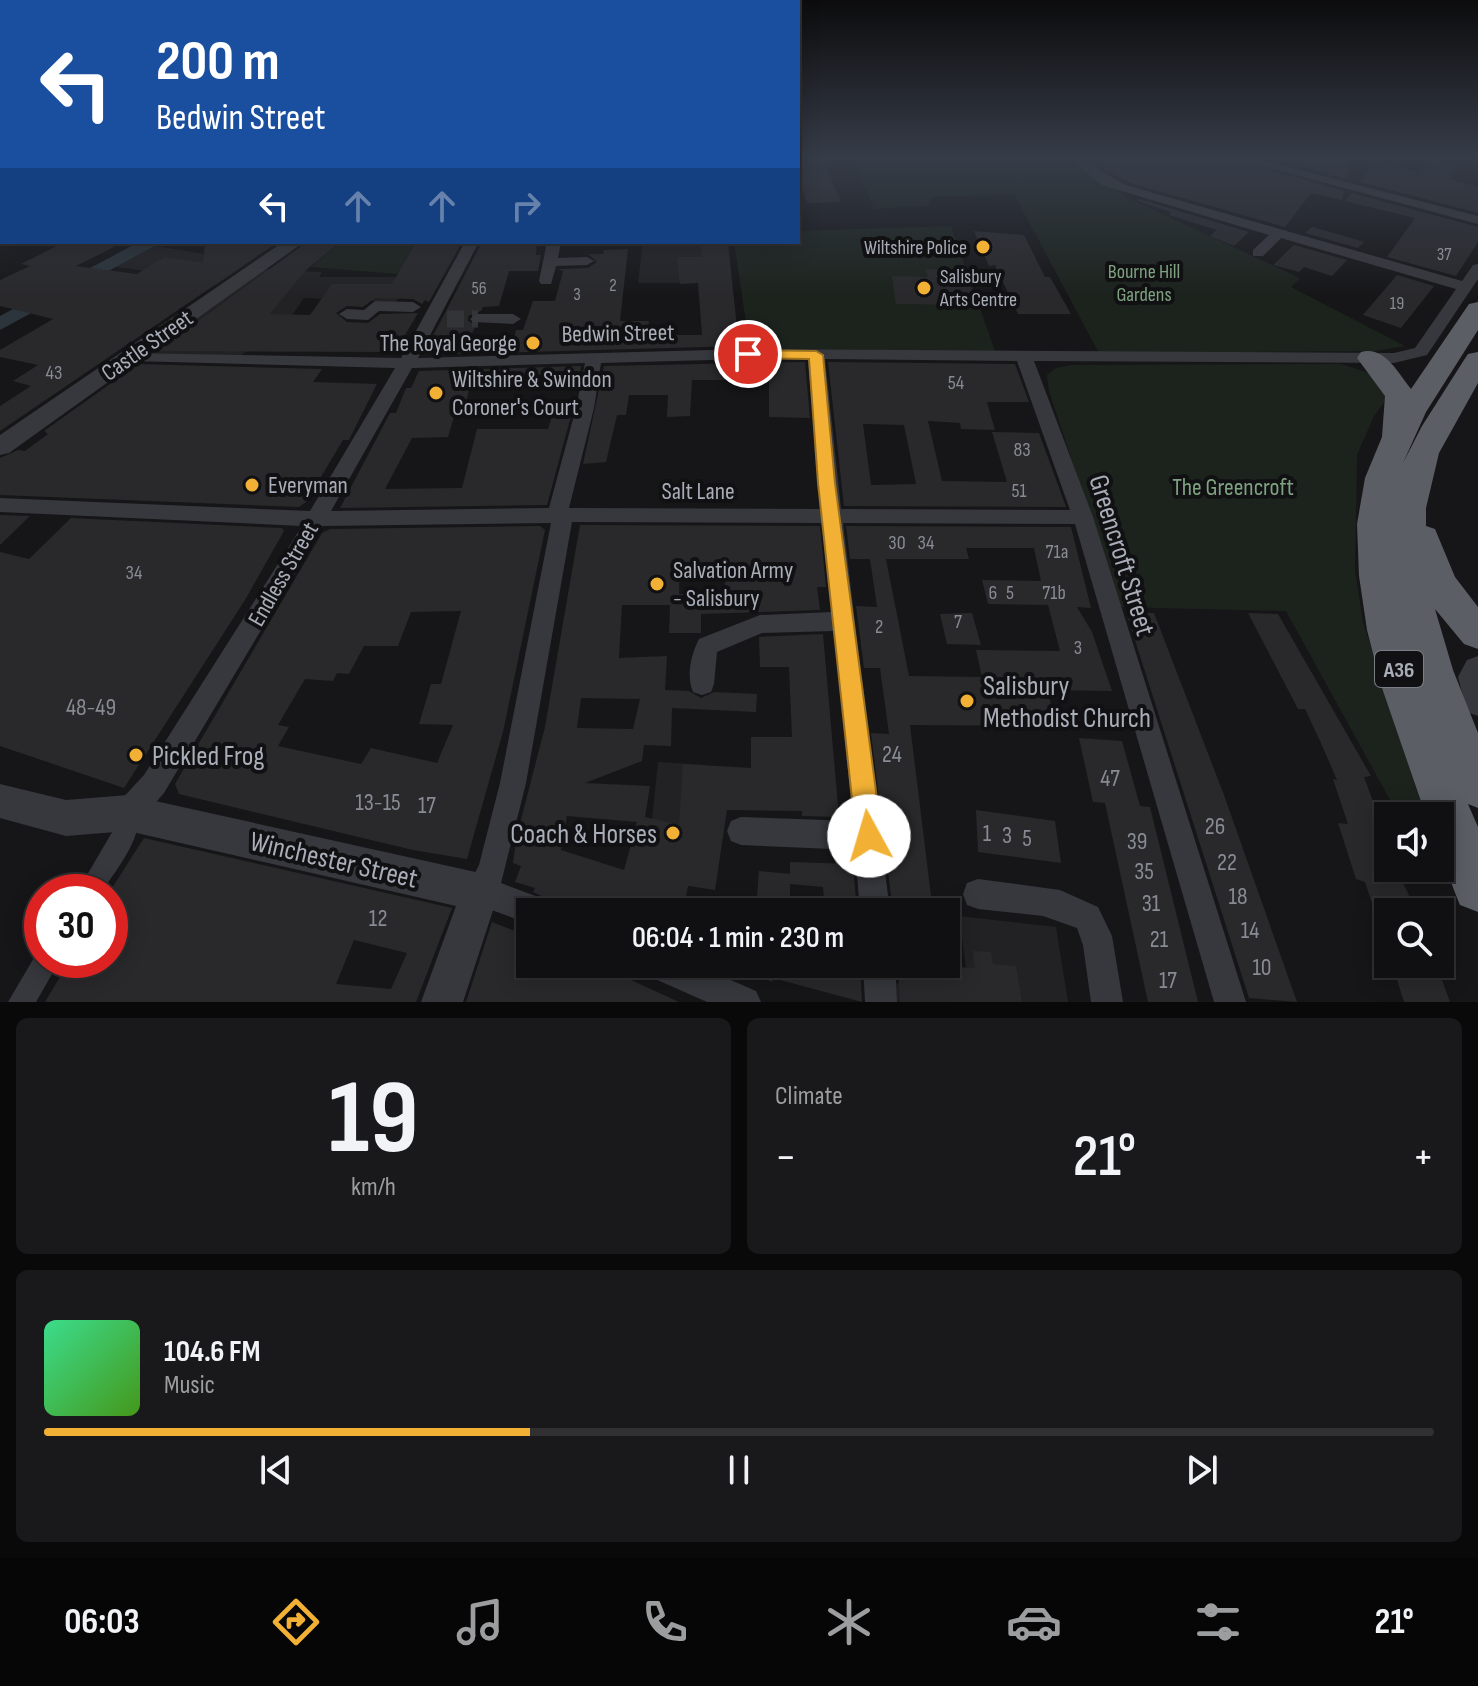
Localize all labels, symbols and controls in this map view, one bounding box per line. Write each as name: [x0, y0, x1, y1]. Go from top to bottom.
text: 200 m: [156, 29, 280, 96]
icon: left: [24, 32, 128, 136]
text: Bedwin Street: [156, 97, 326, 140]
icon: left: [252, 184, 296, 228]
icon: ahead: [336, 184, 380, 228]
icon: ahead: [420, 184, 464, 228]
icon: right: [504, 184, 548, 228]
place label: Wiltshire Police: [864, 236, 967, 260]
marker: Wiltshire Police: [974, 238, 992, 256]
house number: 37: [1437, 244, 1452, 265]
park label: Bourne Hill Gardens: [1108, 260, 1180, 307]
place label: Salisbury Arts Centre: [939, 265, 1017, 312]
house number: 2: [609, 275, 617, 296]
house number: 56: [471, 278, 487, 299]
marker: Salisbury Arts Centre: [915, 279, 933, 297]
house number: 3: [573, 284, 581, 305]
house number: 19: [1390, 293, 1404, 314]
street label: Castle Street: [96, 303, 199, 387]
street label: Bedwin Street: [561, 318, 675, 349]
pin: [714, 320, 782, 388]
place label: The Royal George: [380, 329, 517, 358]
icon: arrive: [726, 332, 770, 376]
marker: The Royal George: [524, 334, 542, 352]
house number: 43: [46, 361, 62, 385]
place label: Wiltshire & Swindon Coroner's Court: [452, 365, 612, 422]
house number: 54: [948, 371, 964, 395]
marker: Wiltshire & Swindon Coroner's Court: [427, 384, 445, 402]
house number: 83: [1013, 438, 1031, 462]
place label: Everyman: [268, 471, 348, 500]
street label: Greencroft Street: [1081, 471, 1162, 640]
park label: The Greencroft: [1172, 473, 1294, 502]
marker: Everyman: [243, 476, 261, 494]
street label: Salt Lane: [661, 477, 735, 506]
house number: 51: [1011, 479, 1027, 503]
street label: Endless Street: [242, 517, 325, 632]
house number: 30: [888, 531, 906, 555]
house number: 34: [918, 531, 934, 555]
house number: 71a: [1046, 540, 1068, 564]
place label: Salvation Army - Salisbury: [673, 556, 793, 613]
house number: 34: [126, 561, 142, 585]
marker: Salvation Army - Salisbury: [648, 575, 666, 593]
house number: 6: [989, 581, 997, 605]
house number: 5: [1006, 581, 1014, 605]
house number: 71b: [1042, 581, 1066, 605]
house number: 7: [954, 610, 962, 634]
house number: 2: [875, 615, 883, 639]
house number: 3: [1074, 636, 1082, 660]
road number: A36: [1375, 651, 1423, 687]
place label: Salisbury Methodist Church: [983, 670, 1151, 735]
marker: Salisbury Methodist Church: [958, 692, 976, 710]
house number: 48-49: [66, 693, 116, 722]
place label: Pickled Frog: [152, 740, 264, 773]
house number: 24: [882, 740, 902, 769]
marker: Pickled Frog: [127, 746, 145, 764]
house number: 47: [1100, 764, 1120, 793]
house number: 13-15: [355, 788, 401, 817]
house number: 17: [418, 791, 436, 820]
position arrow: [827, 794, 911, 878]
map controls: [1374, 802, 1454, 978]
button: sound: [1374, 802, 1454, 882]
house number: 26: [1205, 812, 1225, 841]
place label: Coach & Horses: [510, 818, 657, 851]
house number: 1: [983, 819, 992, 848]
house number: 3: [1002, 821, 1012, 850]
marker: Coach & Horses: [664, 824, 682, 842]
house number: 5: [1022, 824, 1032, 853]
street label: Winchester Street: [247, 825, 421, 896]
house number: 39: [1127, 827, 1147, 856]
house number: 22: [1217, 848, 1237, 877]
house number: 35: [1134, 857, 1154, 886]
speed limit sign: 30: [24, 874, 128, 978]
house number: 18: [1229, 882, 1247, 911]
house number: 31: [1142, 889, 1161, 918]
button: search: [1374, 898, 1454, 978]
house number: 12: [369, 904, 387, 933]
house number: 14: [1241, 916, 1259, 945]
text: 06:04 · 1 min · 230 m: [632, 920, 844, 956]
house number: 21: [1150, 925, 1169, 954]
house number: 10: [1252, 953, 1272, 982]
house number: 17: [1159, 966, 1177, 995]
text: 19: [328, 1057, 419, 1182]
text: Climate: [775, 1081, 843, 1112]
text: 21°: [1073, 1121, 1136, 1193]
text: −: [775, 1131, 797, 1184]
text: +: [1412, 1131, 1434, 1184]
text: km/h: [351, 1172, 396, 1203]
text: 104.6 FM: [164, 1334, 261, 1370]
text: Music: [164, 1370, 215, 1401]
icon: previous: [254, 1448, 298, 1492]
icon: pause: [717, 1448, 761, 1492]
icon: next: [1180, 1448, 1224, 1492]
icon: directions: [268, 1594, 324, 1650]
icon: music: [452, 1594, 508, 1650]
icon: phone: [637, 1594, 693, 1650]
icon: climate: [821, 1594, 877, 1650]
icon: car: [1006, 1594, 1062, 1650]
icon: filters: [1190, 1594, 1246, 1650]
text: 06:03: [64, 1601, 140, 1644]
text: 21°: [1375, 1601, 1414, 1644]

